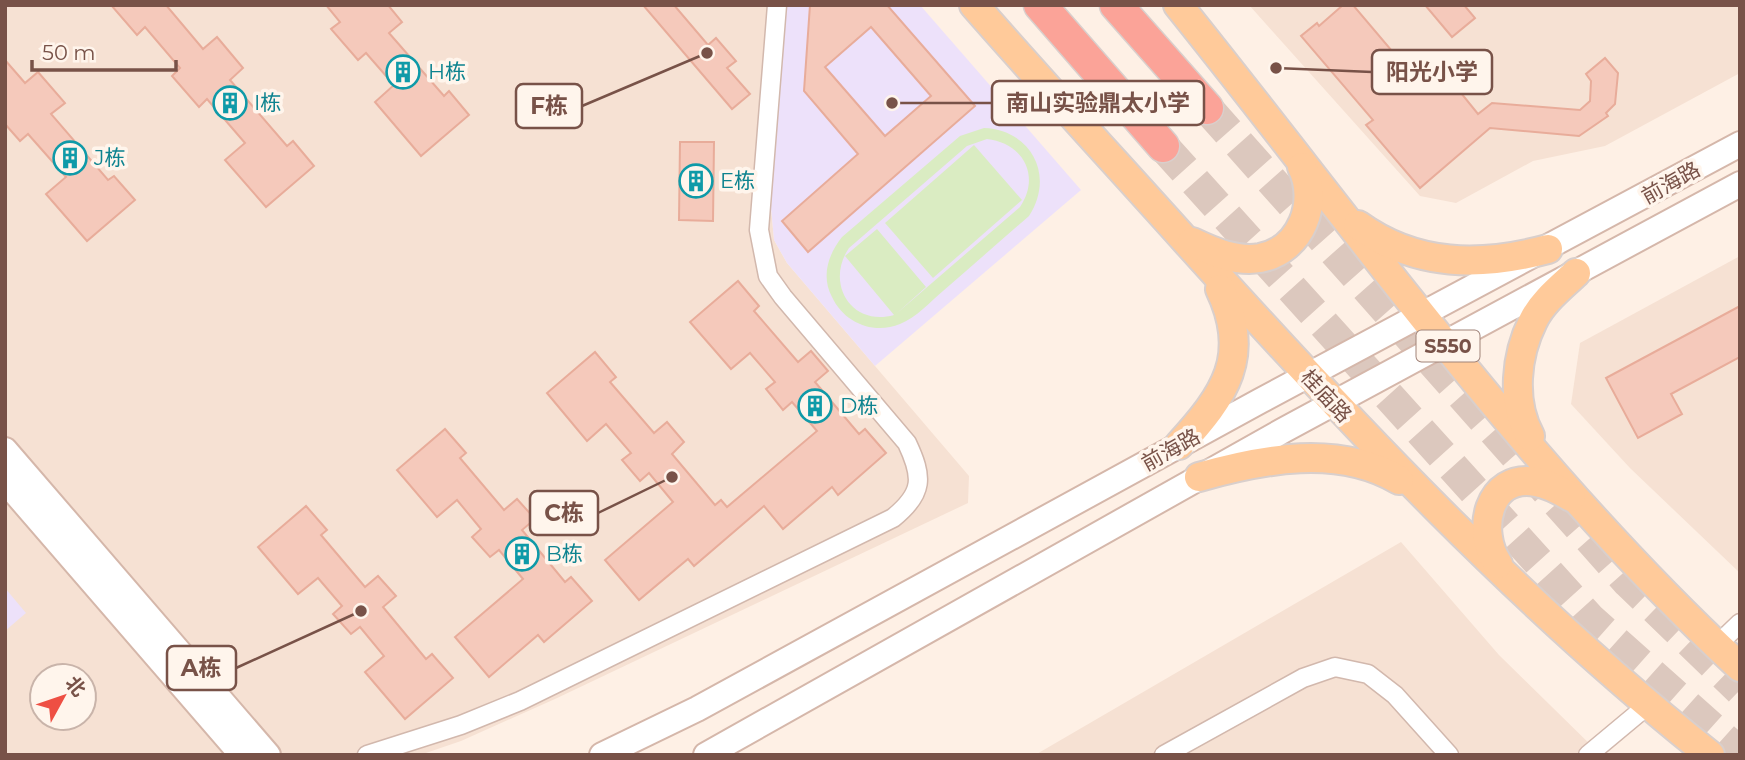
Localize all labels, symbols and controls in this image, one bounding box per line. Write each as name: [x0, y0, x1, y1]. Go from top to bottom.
scale bar: [32, 28, 175, 72]
text: 50 m: [42, 40, 96, 65]
callout: 阳光小学: [1372, 50, 1492, 94]
building icon: H栋: [384, 53, 422, 91]
text: 阳光小学: [1386, 58, 1478, 86]
place label: H栋: [428, 59, 466, 84]
callout: 南山实验鼎太小学: [992, 81, 1204, 125]
building icon: I栋: [211, 84, 249, 122]
callout: F栋: [516, 84, 582, 128]
text: 南山实验鼎太小学: [1006, 89, 1190, 117]
place label: I栋: [254, 90, 281, 115]
text: F栋: [530, 92, 568, 120]
building icon: J栋: [51, 139, 89, 177]
place label: J栋: [93, 145, 126, 170]
street label: 前海路: [1637, 156, 1704, 209]
building icon: E栋: [677, 162, 715, 200]
place label: E栋: [720, 168, 755, 193]
road number: S550: [1416, 330, 1480, 362]
street label: 桂庙路: [1296, 364, 1357, 427]
building icon: D栋: [796, 387, 834, 425]
place label: D栋: [840, 393, 878, 418]
street label: 前海路: [1137, 423, 1204, 476]
callout: C栋: [530, 491, 598, 535]
text: C栋: [544, 499, 584, 527]
building icon: B栋: [503, 535, 541, 573]
place label: B栋: [546, 541, 583, 566]
callout: A栋: [167, 646, 236, 690]
text: A栋: [180, 654, 221, 682]
north arrow: [28, 662, 98, 732]
text: 北: [61, 672, 91, 701]

